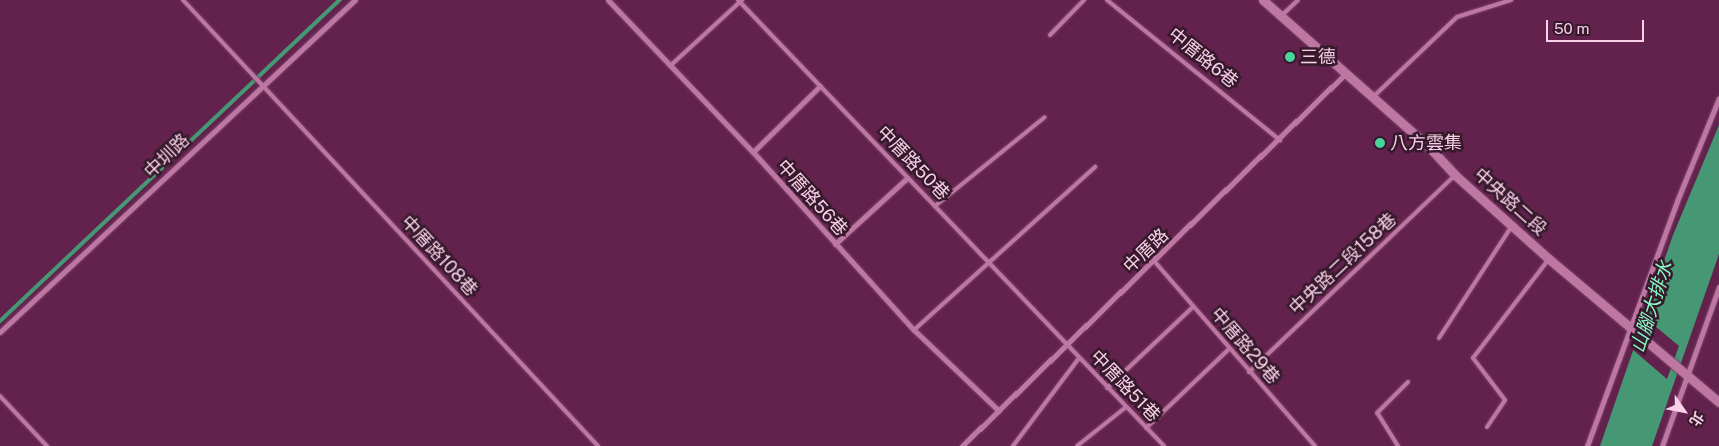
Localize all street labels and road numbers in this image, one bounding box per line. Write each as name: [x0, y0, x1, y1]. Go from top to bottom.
street label: 中厝路6巷: [1164, 23, 1242, 93]
street label: 中厝路50巷: [872, 121, 954, 205]
street label: 中圳路: [140, 129, 194, 183]
street label: 中厝路56巷: [772, 156, 852, 240]
street label: 中央路二段: [1469, 164, 1551, 240]
street label: 中央路二段158巷: [1285, 209, 1401, 319]
street label: 中厝路108巷: [396, 211, 482, 301]
street label: 中厝路: [1119, 224, 1173, 278]
street label: 中厝路29巷: [1206, 303, 1284, 389]
street label: 中厝路51巷: [1086, 346, 1164, 426]

